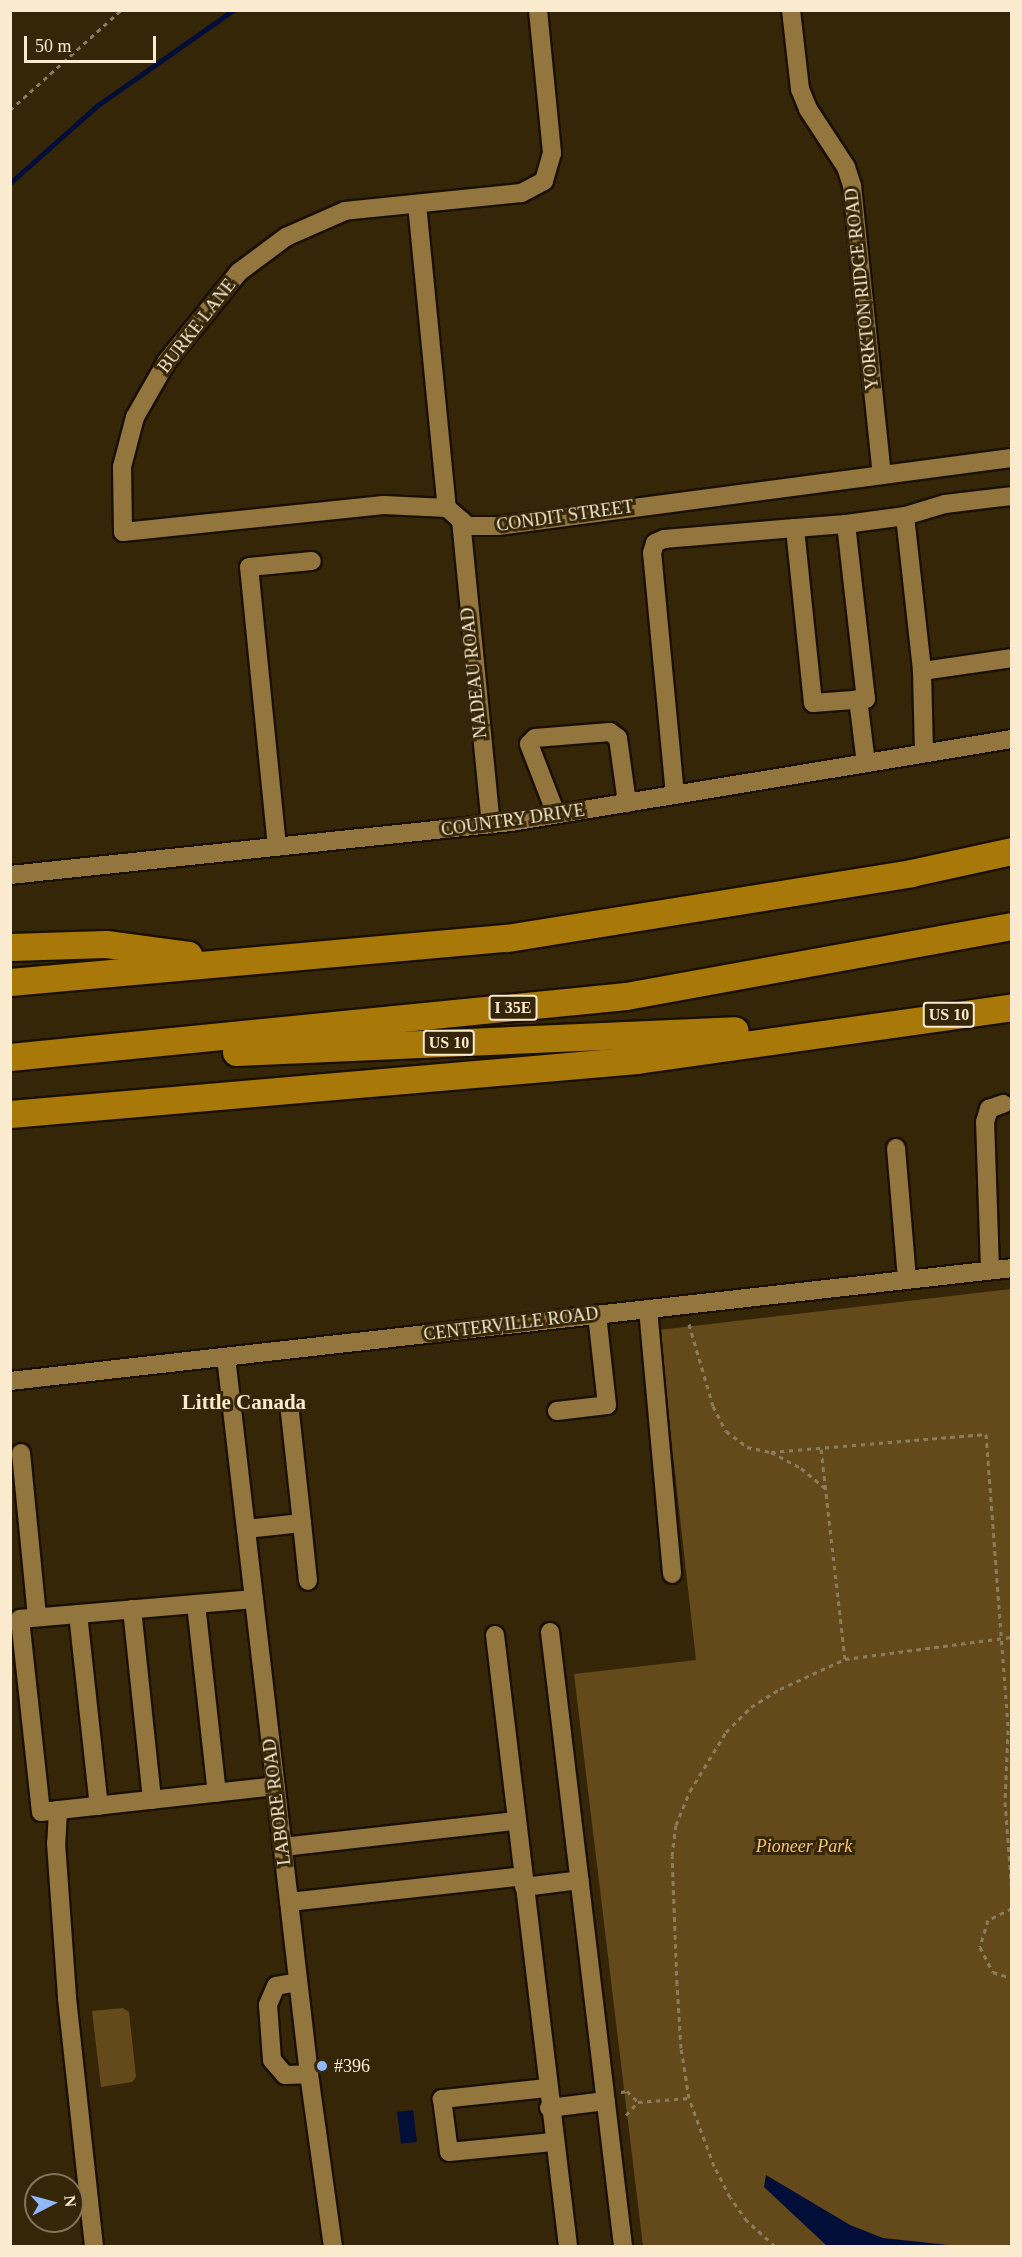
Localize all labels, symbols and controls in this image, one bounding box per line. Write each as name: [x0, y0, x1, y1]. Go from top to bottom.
scale bar: [27, 24, 159, 62]
text: 50 m: [35, 36, 72, 56]
street label: YORKTON RIDGE ROAD: [841, 187, 883, 391]
street label: BURKE LANE: [154, 275, 240, 377]
street label: CONDIT STREET: [495, 496, 635, 536]
street label: NADEAU ROAD: [456, 606, 492, 740]
street label: COUNTRY DRIVE: [439, 799, 587, 841]
road number: I 35E: [488, 995, 538, 1021]
road number: US 10: [922, 1002, 976, 1028]
road number: US 10: [422, 1030, 476, 1056]
street label: CENTERVILLE ROAD: [422, 1303, 600, 1345]
district label: Little Canada: [182, 1389, 306, 1415]
street label: LABORE ROAD: [259, 1737, 295, 1867]
park label: Pioneer Park: [756, 1835, 852, 1857]
place label: #396: [334, 2055, 370, 2077]
marker: #396: [315, 2059, 329, 2073]
north arrow: [24, 2173, 84, 2233]
text: N: [61, 2195, 79, 2208]

